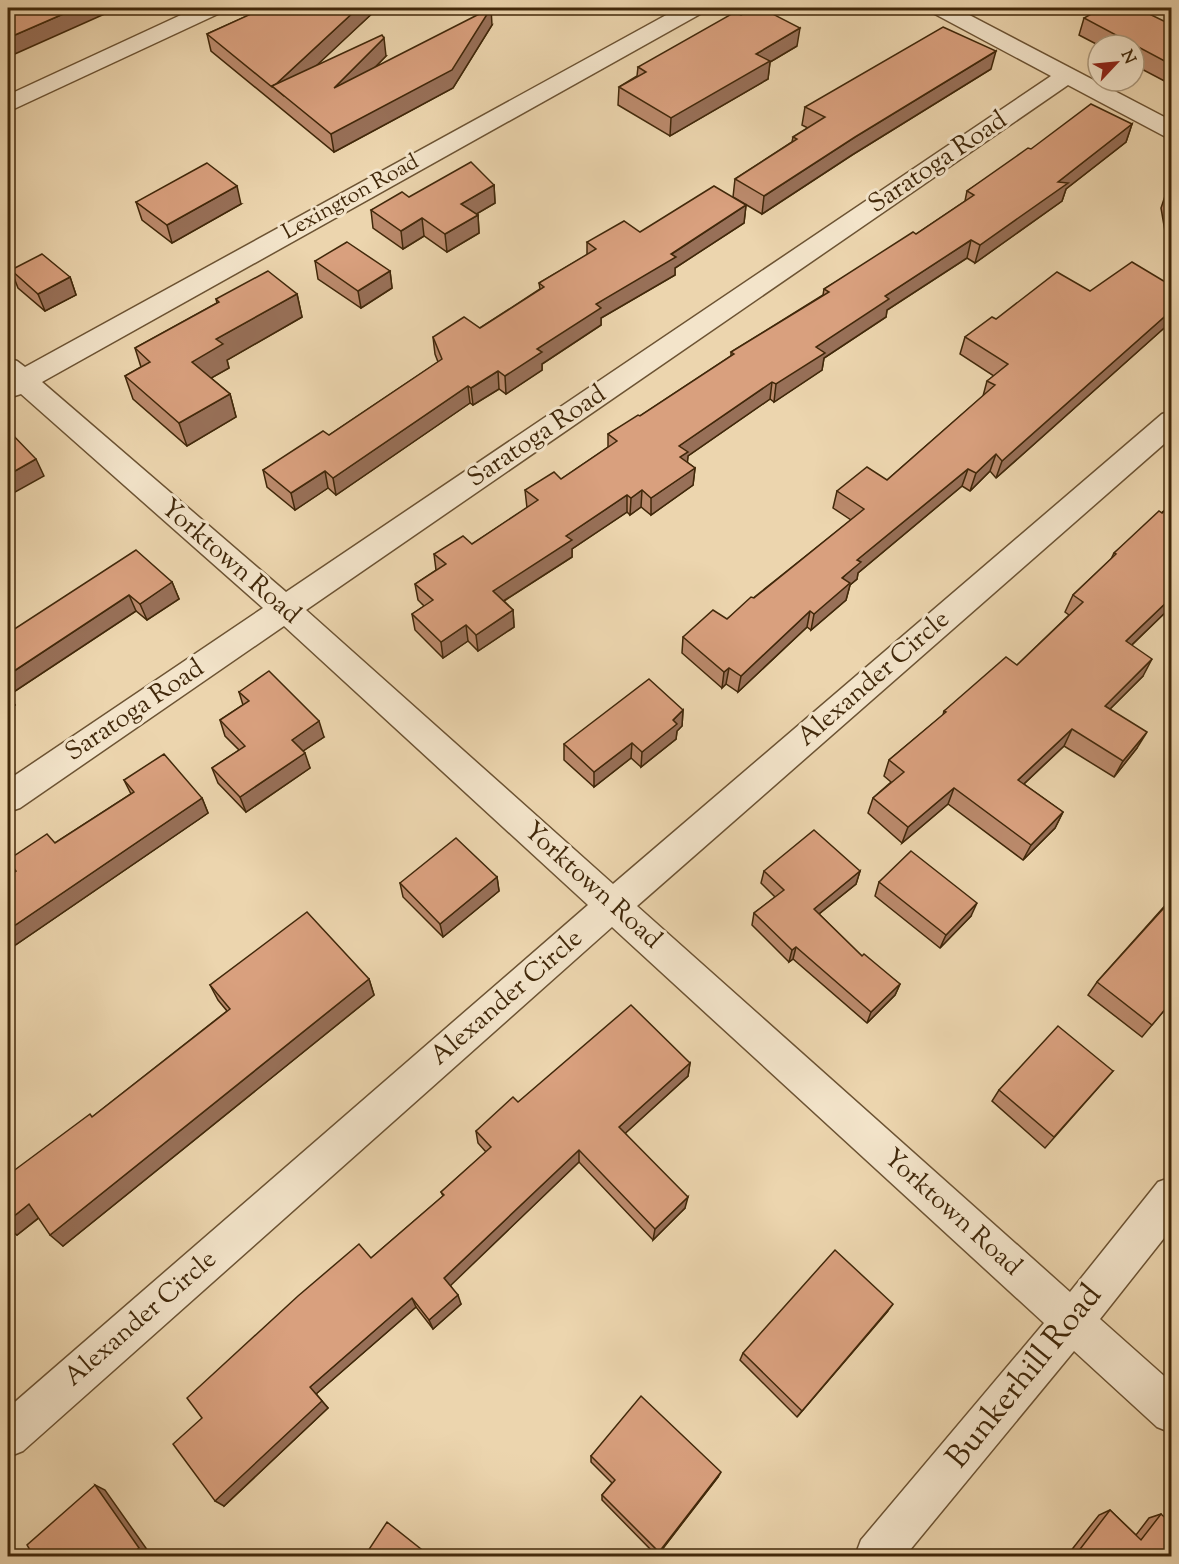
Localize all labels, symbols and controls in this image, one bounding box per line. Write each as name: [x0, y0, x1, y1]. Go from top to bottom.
north arrow: [1086, 33, 1146, 93]
text: N: [1114, 47, 1140, 69]
street label: Saratoga Road: [861, 103, 1015, 223]
street label: Lexington Road: [277, 147, 425, 249]
street label: Saratoga Road: [460, 377, 614, 497]
street label: Yorktown Road: [152, 491, 308, 634]
street label: Alexander Circle: [790, 602, 958, 756]
street label: Saratoga Road: [58, 651, 212, 771]
street label: Yorktown Road: [515, 814, 670, 958]
street label: Alexander Circle: [423, 921, 591, 1075]
street label: Yorktown Road: [875, 1141, 1030, 1285]
street label: Alexander Circle: [57, 1242, 225, 1396]
street label: Bunkerhill Road: [936, 1275, 1114, 1479]

